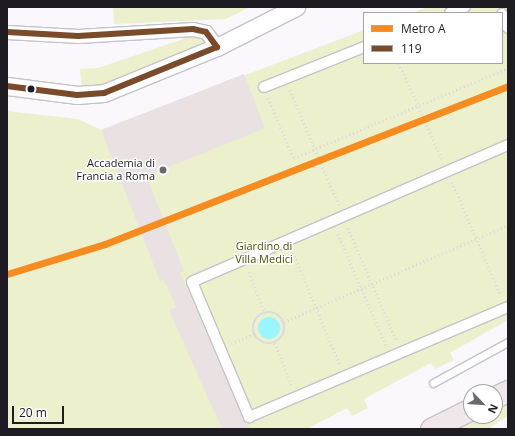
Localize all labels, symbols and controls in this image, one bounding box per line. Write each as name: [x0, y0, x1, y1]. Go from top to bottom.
legend: [363, 12, 503, 64]
text: Metro A: [401, 20, 446, 37]
text: 119: [401, 40, 422, 57]
unlabelled marker: [26, 84, 36, 94]
place label: Accademia di Francia a Roma: [76, 157, 155, 183]
marker: Accademia di Francia a Roma: [158, 165, 168, 175]
park label: Giardino di Villa Medici: [235, 240, 293, 266]
north arrow: [463, 384, 503, 424]
scale bar: [14, 398, 66, 424]
text: N: [485, 402, 502, 416]
text: 20 m: [19, 404, 47, 421]

